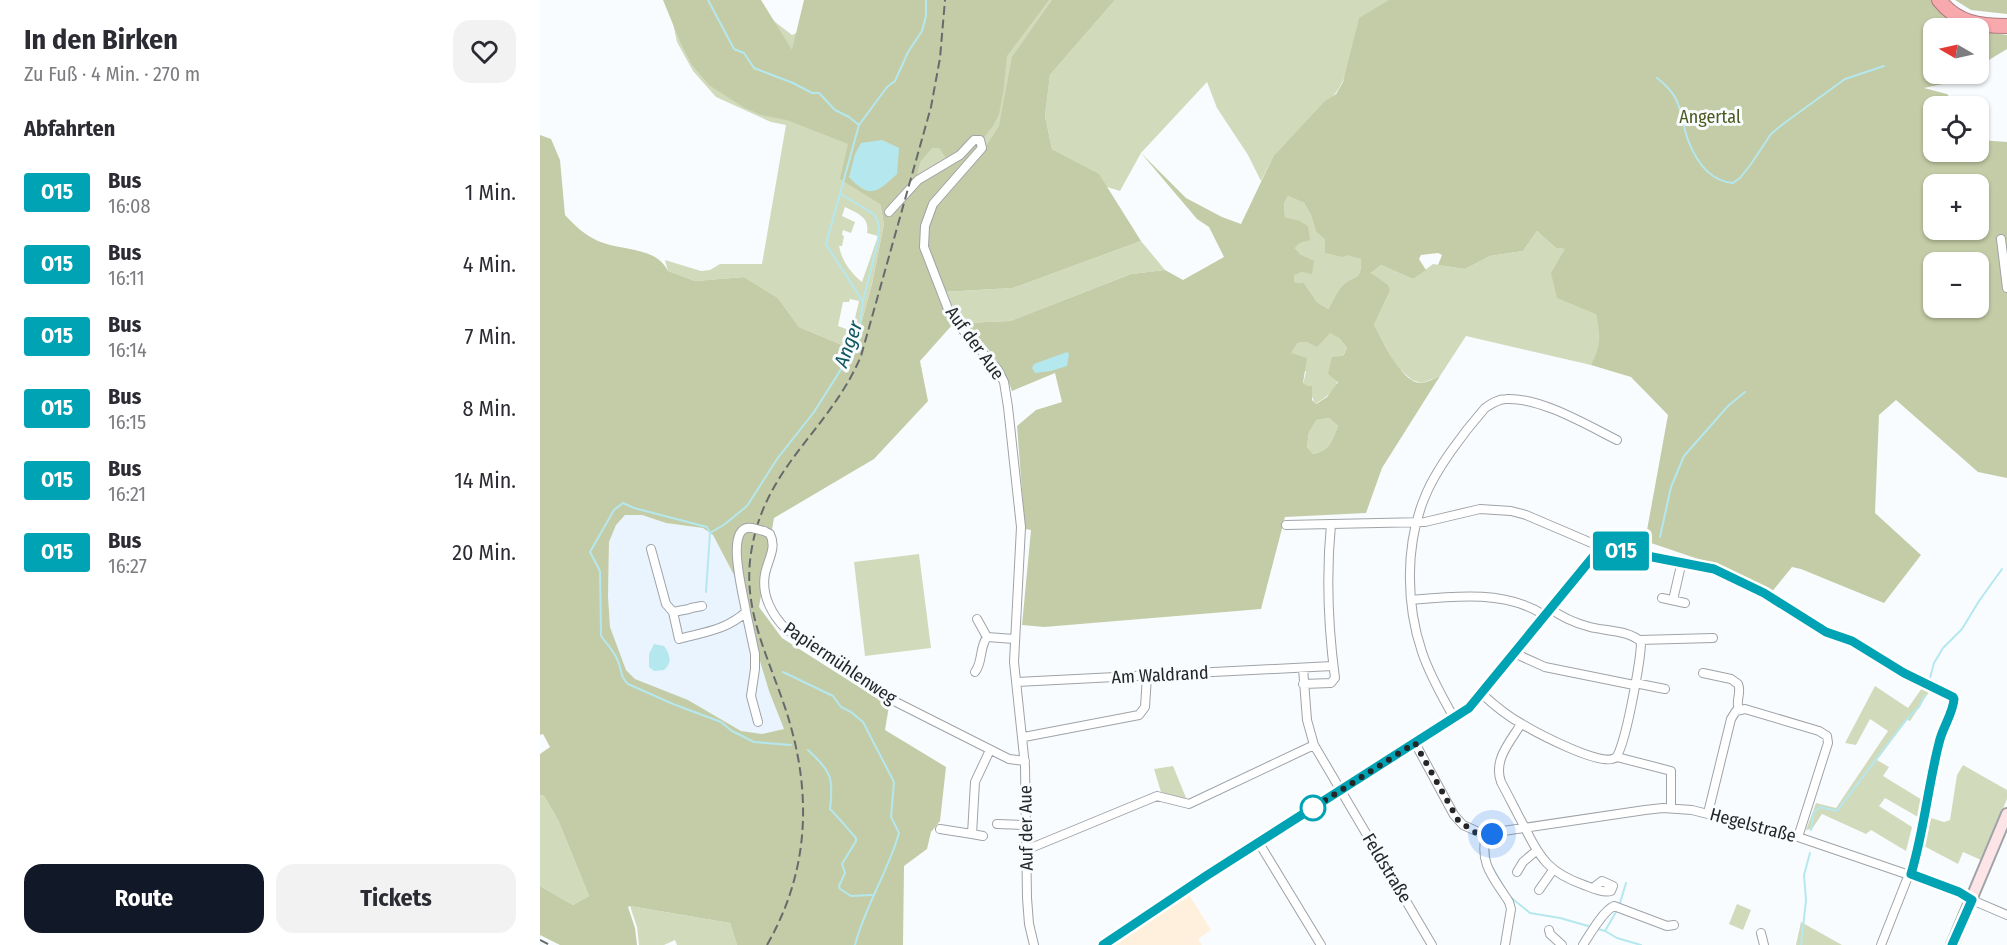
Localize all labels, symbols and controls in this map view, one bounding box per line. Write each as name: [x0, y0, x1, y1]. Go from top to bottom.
north arrow: [1923, 18, 1989, 84]
map controls: [1923, 18, 1989, 318]
button: heart: [453, 20, 516, 83]
text: In den Birken: [24, 23, 178, 56]
text: Zu Fuß · 4 Min. · 270 m: [24, 62, 200, 86]
button: locate: [1923, 96, 1989, 162]
park label: Angertal: [1679, 106, 1741, 128]
text: Abfahrten: [24, 115, 115, 142]
text: Bus: [108, 167, 141, 194]
button: +: [1923, 174, 1989, 240]
text: O15: [41, 179, 73, 205]
text: 1 Min.: [465, 179, 516, 206]
text: 16:08: [108, 194, 150, 218]
text: Bus: [108, 239, 141, 266]
text: O15: [41, 251, 73, 277]
text: 4 Min.: [463, 251, 516, 278]
button: −: [1923, 252, 1989, 318]
text: 16:11: [108, 266, 144, 290]
street label: Auf der Aue: [941, 302, 1009, 384]
text: Bus: [108, 311, 141, 338]
water label: Anger: [828, 316, 868, 371]
text: O15: [41, 323, 73, 349]
text: 7 Min.: [464, 323, 516, 350]
text: 16:14: [108, 338, 147, 362]
text: Bus: [108, 383, 141, 410]
text: O15: [41, 395, 73, 421]
text: 8 Min.: [462, 395, 516, 422]
text: 16:15: [108, 410, 146, 434]
text: Bus: [108, 455, 141, 482]
text: O15: [41, 467, 73, 493]
text: 14 Min.: [454, 467, 516, 494]
text: 16:21: [108, 482, 146, 506]
text: Bus: [108, 527, 141, 554]
line badge: O15: [1586, 532, 1656, 570]
text: O15: [1605, 538, 1637, 564]
text: O15: [41, 539, 73, 565]
text: 20 Min.: [452, 539, 516, 566]
text: 16:27: [108, 554, 147, 578]
street label: Papiermühlenweg: [779, 617, 901, 709]
street label: Am Waldrand: [1111, 661, 1209, 689]
street label: Auf der Aue: [1014, 785, 1038, 871]
unlabelled marker: [1300, 795, 1326, 821]
street label: Hegelstraße: [1708, 803, 1799, 847]
your location: [1477, 819, 1507, 849]
street label: Feldstraße: [1358, 829, 1416, 907]
button: Route: [24, 864, 264, 933]
button: Tickets: [276, 864, 516, 933]

